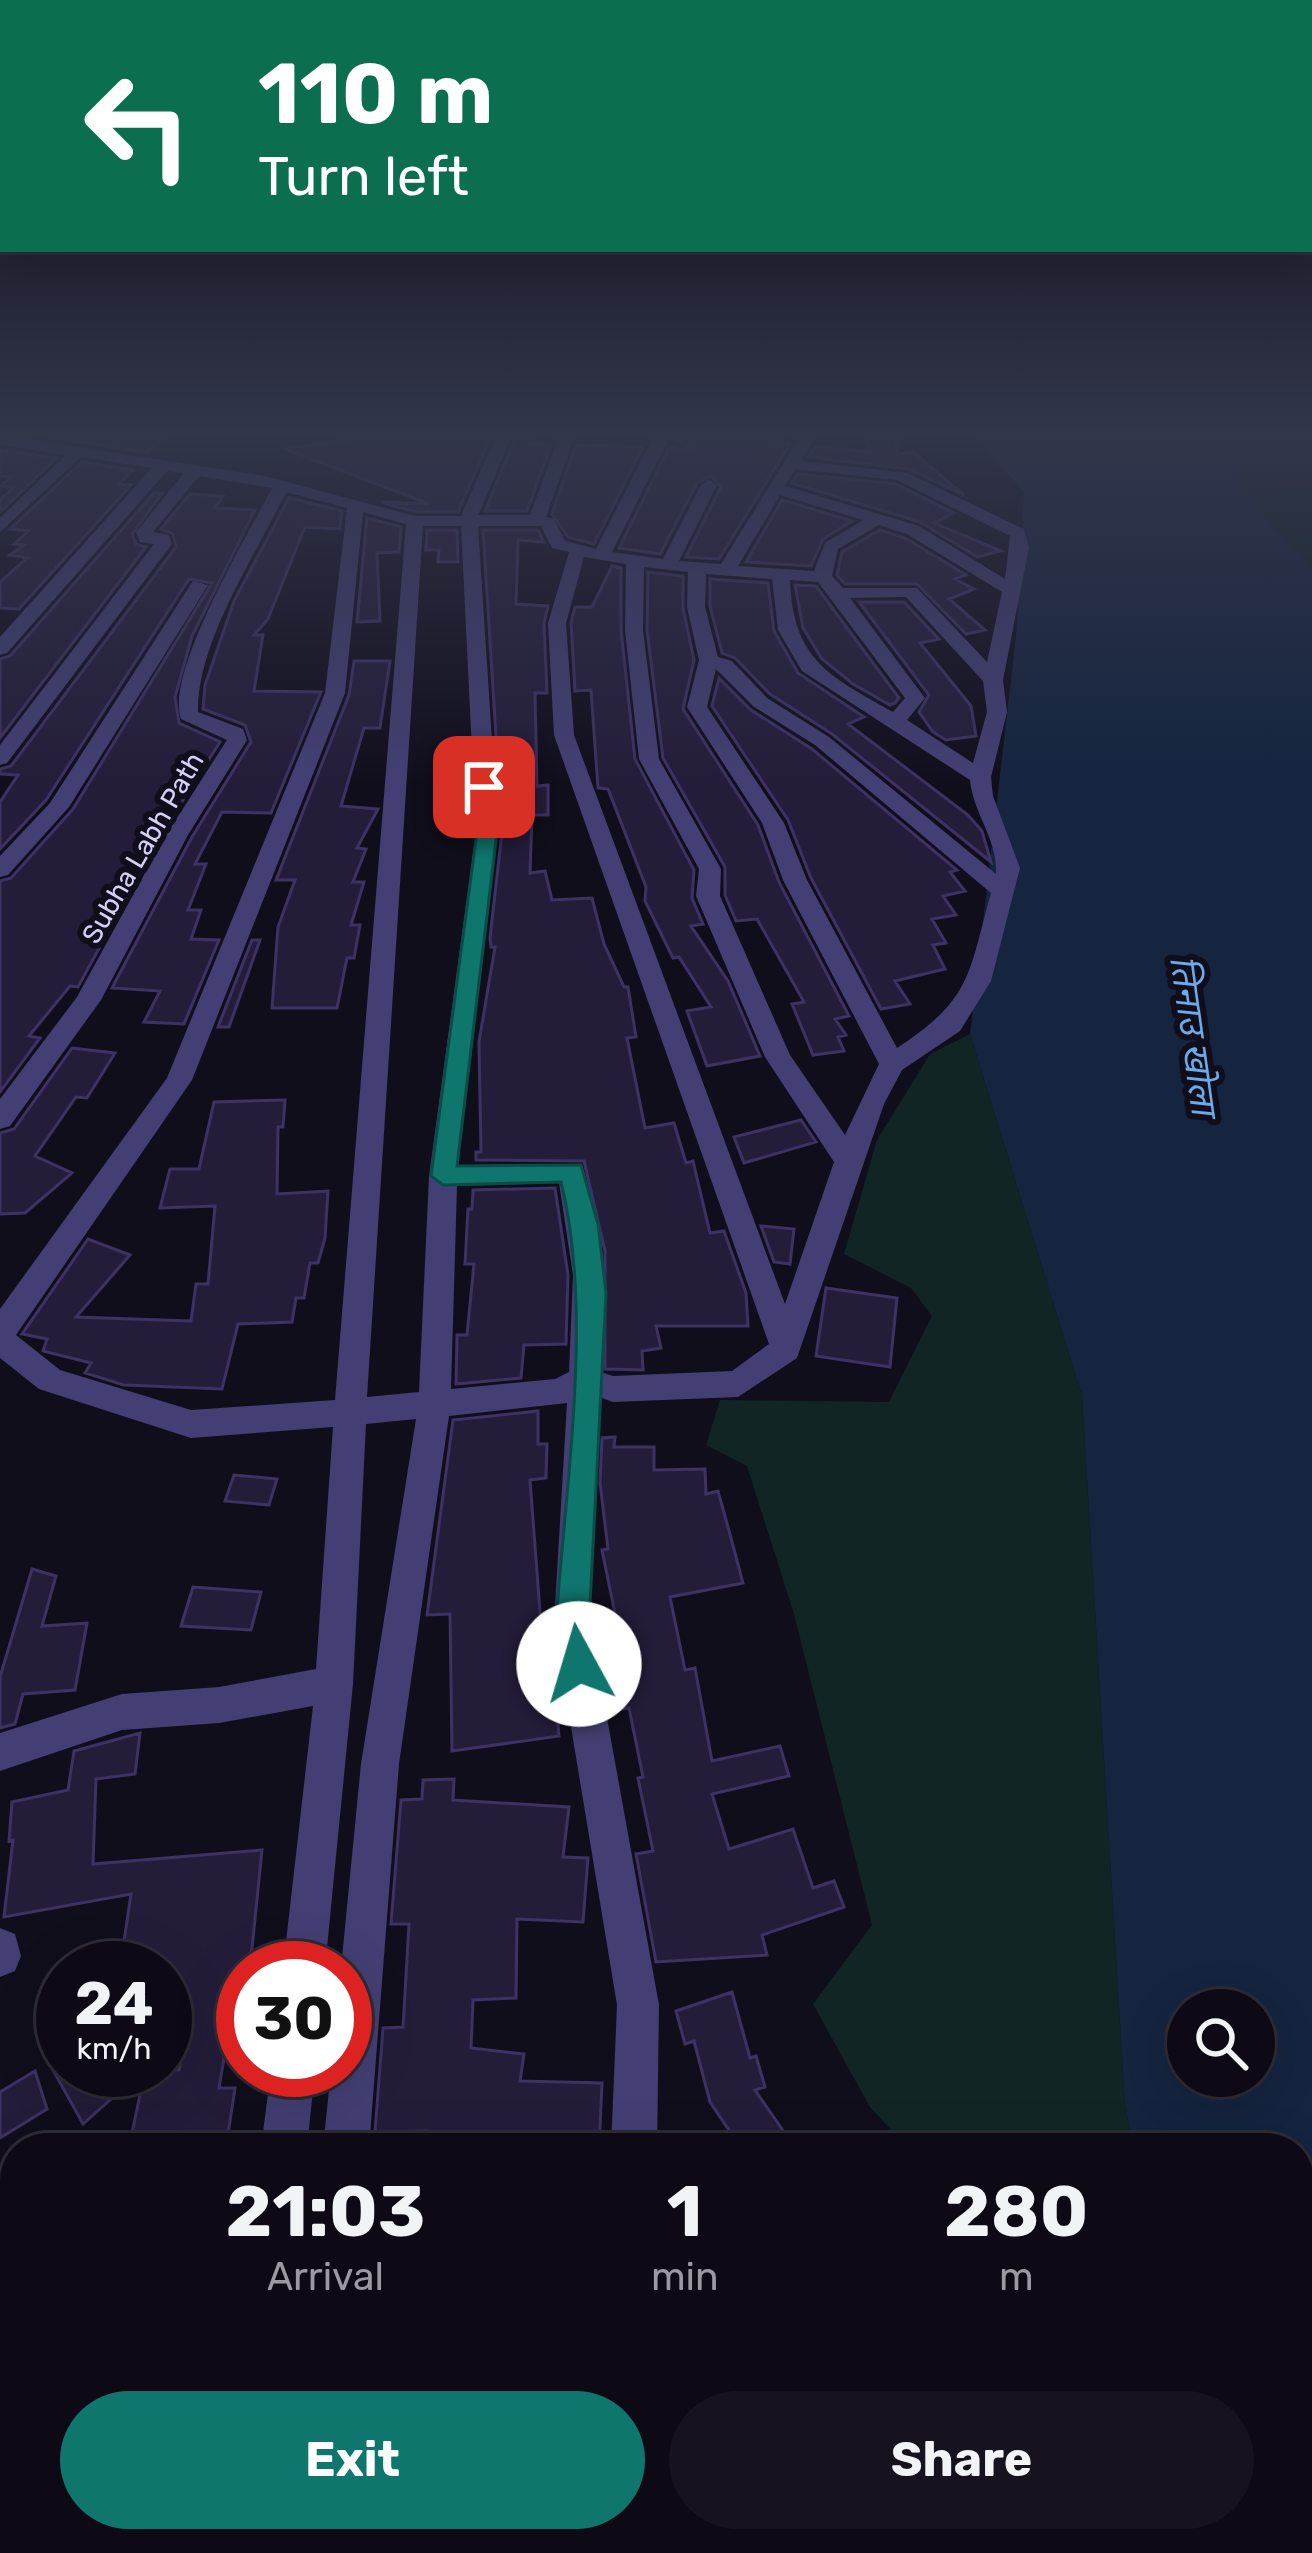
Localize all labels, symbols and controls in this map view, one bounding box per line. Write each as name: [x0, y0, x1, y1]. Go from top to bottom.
text: 110 m: [258, 44, 493, 144]
icon: left: [60, 48, 216, 204]
text: Turn left: [258, 145, 469, 209]
pin: [433, 736, 535, 838]
street label: Subha Labh Path: [75, 747, 211, 949]
icon: arrive: [451, 754, 517, 820]
water label: तिनाउ खोला: [1161, 953, 1227, 1124]
position arrow: [516, 1601, 642, 1727]
speed limit sign: 30: [216, 1941, 372, 2097]
text: 24: [74, 1968, 154, 2039]
map controls: [1167, 1989, 1275, 2097]
button: search: [1167, 1989, 1275, 2097]
text: km/h: [77, 2031, 151, 2067]
text: 21:03: [225, 2169, 425, 2254]
text: 1: [667, 2169, 703, 2254]
text: 280: [944, 2169, 1089, 2254]
text: Arrival: [267, 2254, 384, 2300]
text: min: [651, 2254, 719, 2300]
text: m: [999, 2254, 1034, 2300]
button: Exit: [60, 2391, 645, 2529]
button: Share: [669, 2391, 1254, 2529]

